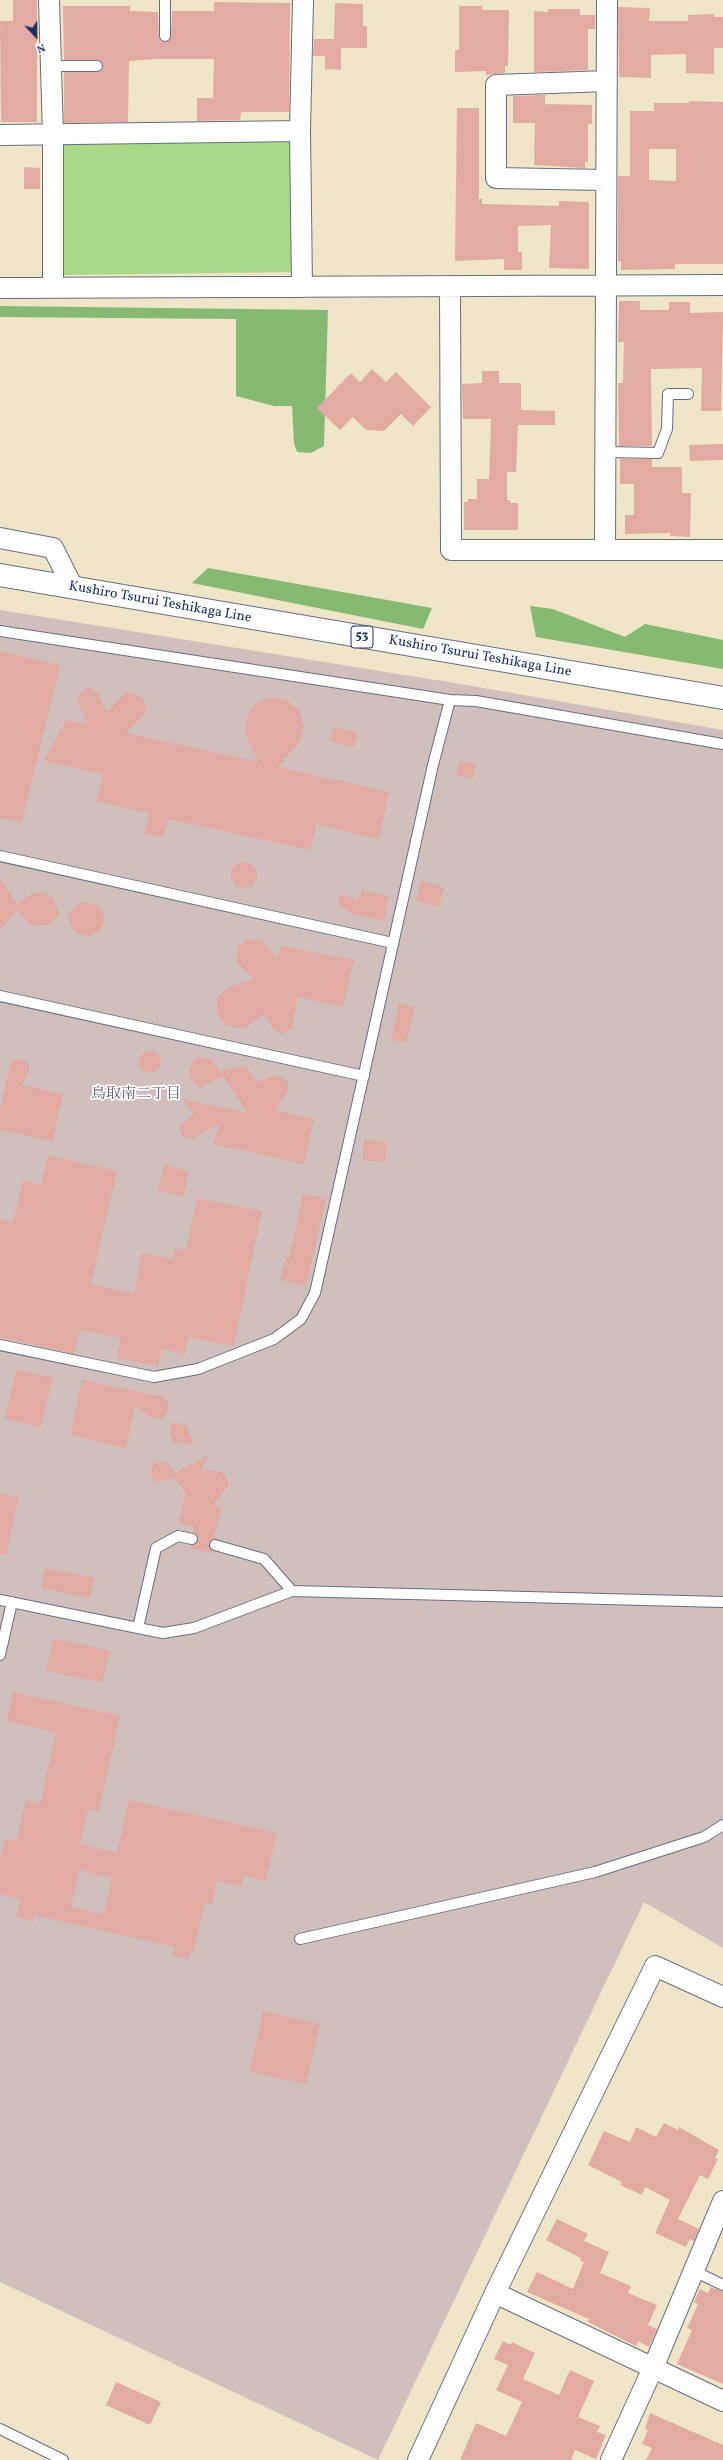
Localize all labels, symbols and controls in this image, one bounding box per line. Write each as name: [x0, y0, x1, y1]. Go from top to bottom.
north arrow: [16, 16, 56, 56]
text: N: [34, 39, 47, 56]
street label: Kushiro Tsurui Teshikaga Line: [67, 579, 253, 627]
road number: 53: [351, 626, 373, 648]
street label: Kushiro Tsurui Teshikaga Line: [387, 633, 573, 681]
district label: 鳥取南二丁目: [91, 1086, 181, 1104]

